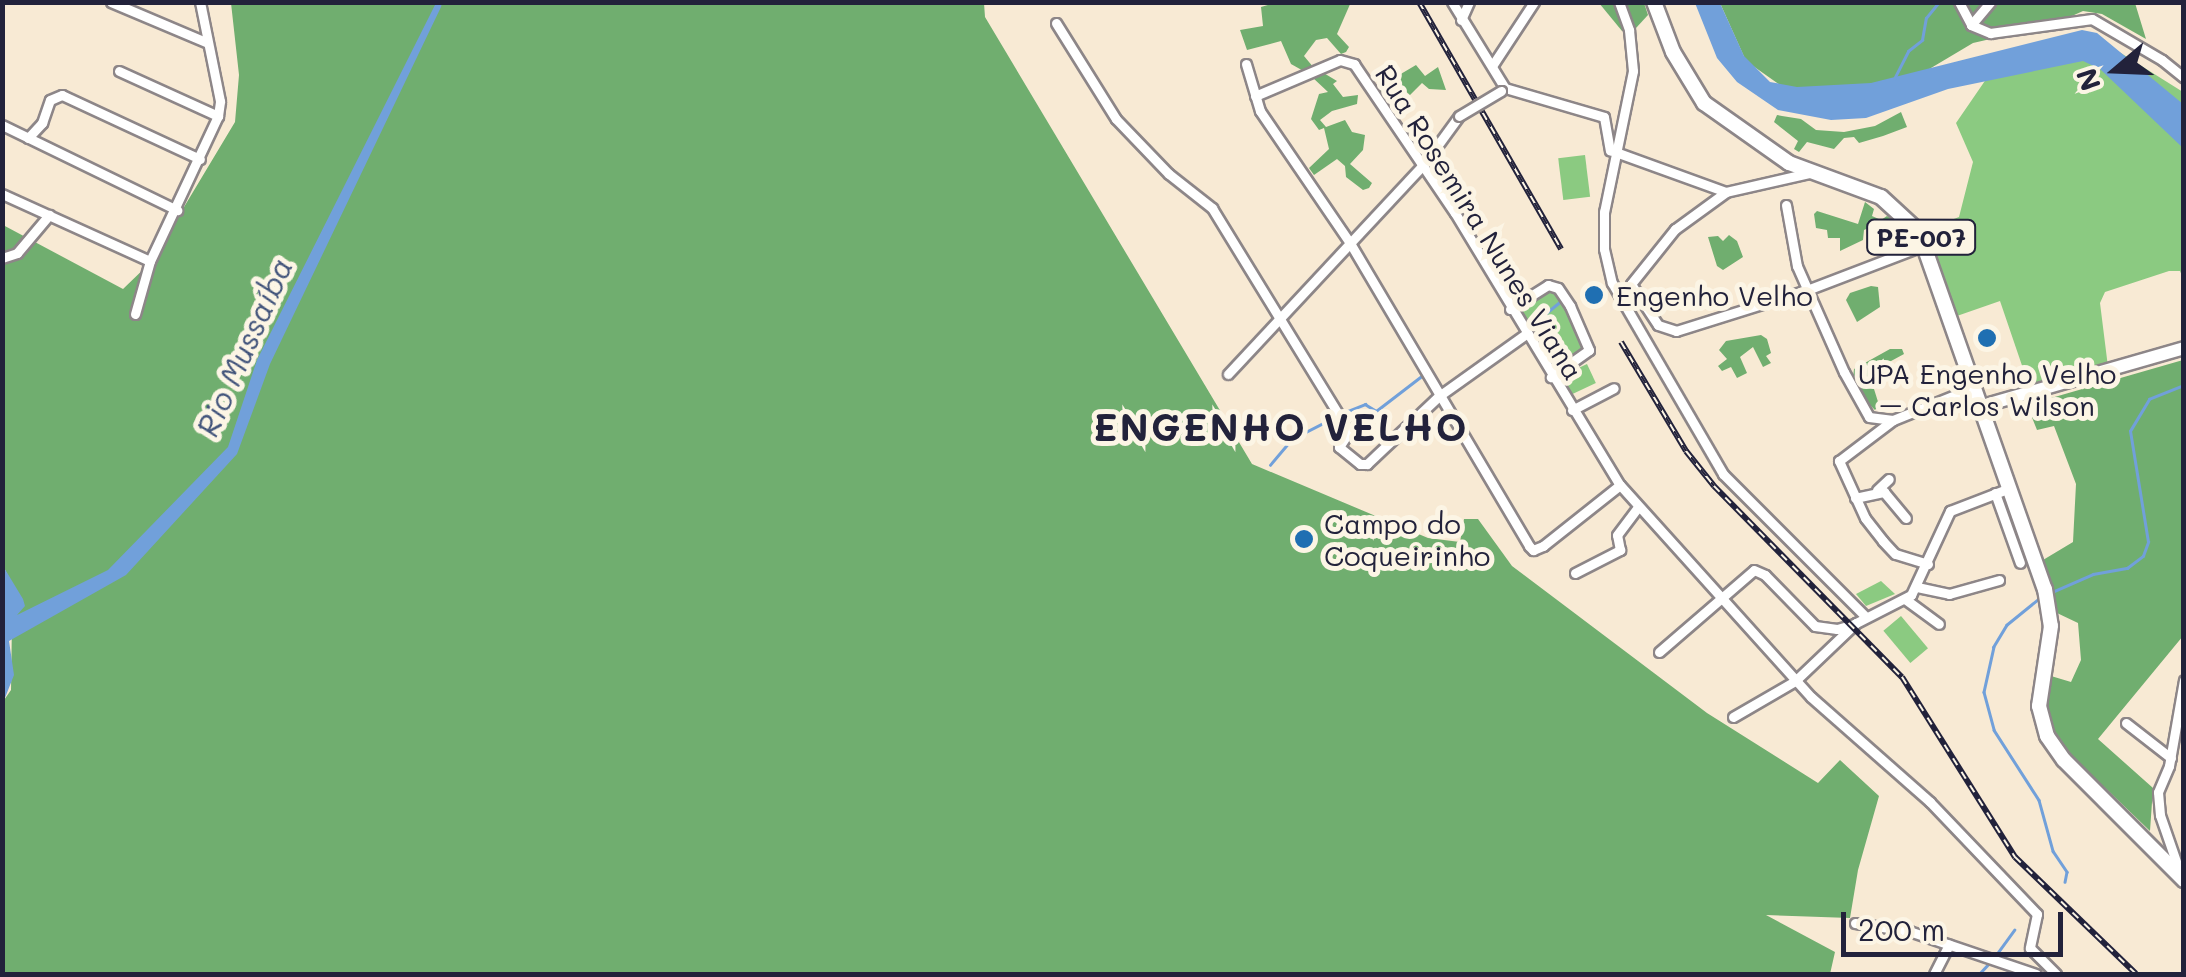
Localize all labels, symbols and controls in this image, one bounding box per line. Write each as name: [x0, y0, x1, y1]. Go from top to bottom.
north arrow: [2066, 20, 2166, 120]
street label: Rua Rosemira Nunes Viana: [1369, 58, 1591, 386]
text: N: [2067, 64, 2108, 96]
road number: PE-007: [1866, 217, 1976, 257]
water label: Rio Mussaíba: [189, 252, 299, 442]
place label: Engenho Velho: [1616, 278, 1813, 312]
marker: Engenho Velho: [1581, 282, 1607, 308]
marker: UPA Engenho Velho – Carlos Wilson: [1974, 325, 2000, 351]
place label: UPA Engenho Velho – Carlos Wilson: [1858, 356, 2116, 422]
district label: ENGENHO VELHO: [1093, 404, 1469, 450]
place label: Campo do Coqueirinho: [1324, 506, 1490, 572]
marker: Campo do Coqueirinho: [1293, 528, 1315, 550]
scale bar: [1846, 892, 2068, 954]
text: 200 m: [1858, 909, 1945, 949]

